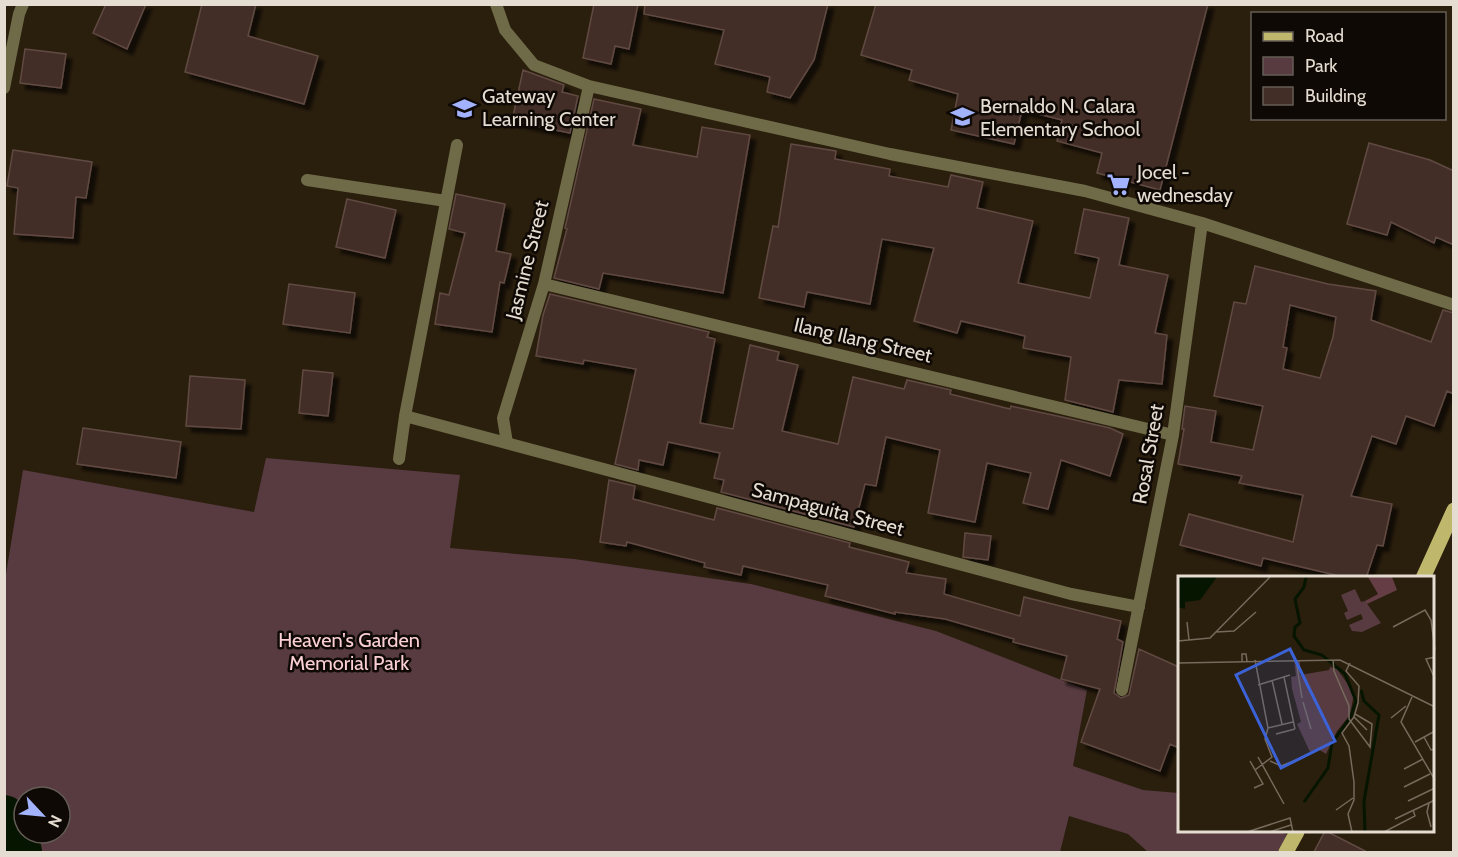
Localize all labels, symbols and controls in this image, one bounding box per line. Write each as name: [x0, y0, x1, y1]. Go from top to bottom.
legend: [1251, 12, 1446, 120]
text: Road: [1305, 25, 1344, 47]
text: Park: [1305, 55, 1338, 77]
place label: Gateway Learning Center: [482, 84, 616, 131]
text: Building: [1305, 85, 1367, 107]
place label: Bernaldo N. Calara Elementary School: [980, 94, 1141, 141]
school or university icon: Gateway Learning Center: [451, 95, 477, 121]
school or university icon: Bernaldo N. Calara Elementary School: [949, 104, 975, 130]
place label: Jocel - wednesday: [1136, 160, 1233, 207]
supermarket icon: Jocel - wednesday: [1106, 171, 1132, 197]
street label: Jasmine Street: [500, 198, 553, 323]
street label: Ilang Ilang Street: [792, 312, 935, 368]
street label: Rosal Street: [1127, 402, 1169, 506]
street label: Sampaguita Street: [749, 477, 907, 541]
inset map: [1178, 576, 1434, 833]
park label: Heaven's Garden Memorial Park: [278, 628, 420, 675]
north arrow: [12, 785, 72, 845]
text: N: [44, 812, 66, 831]

